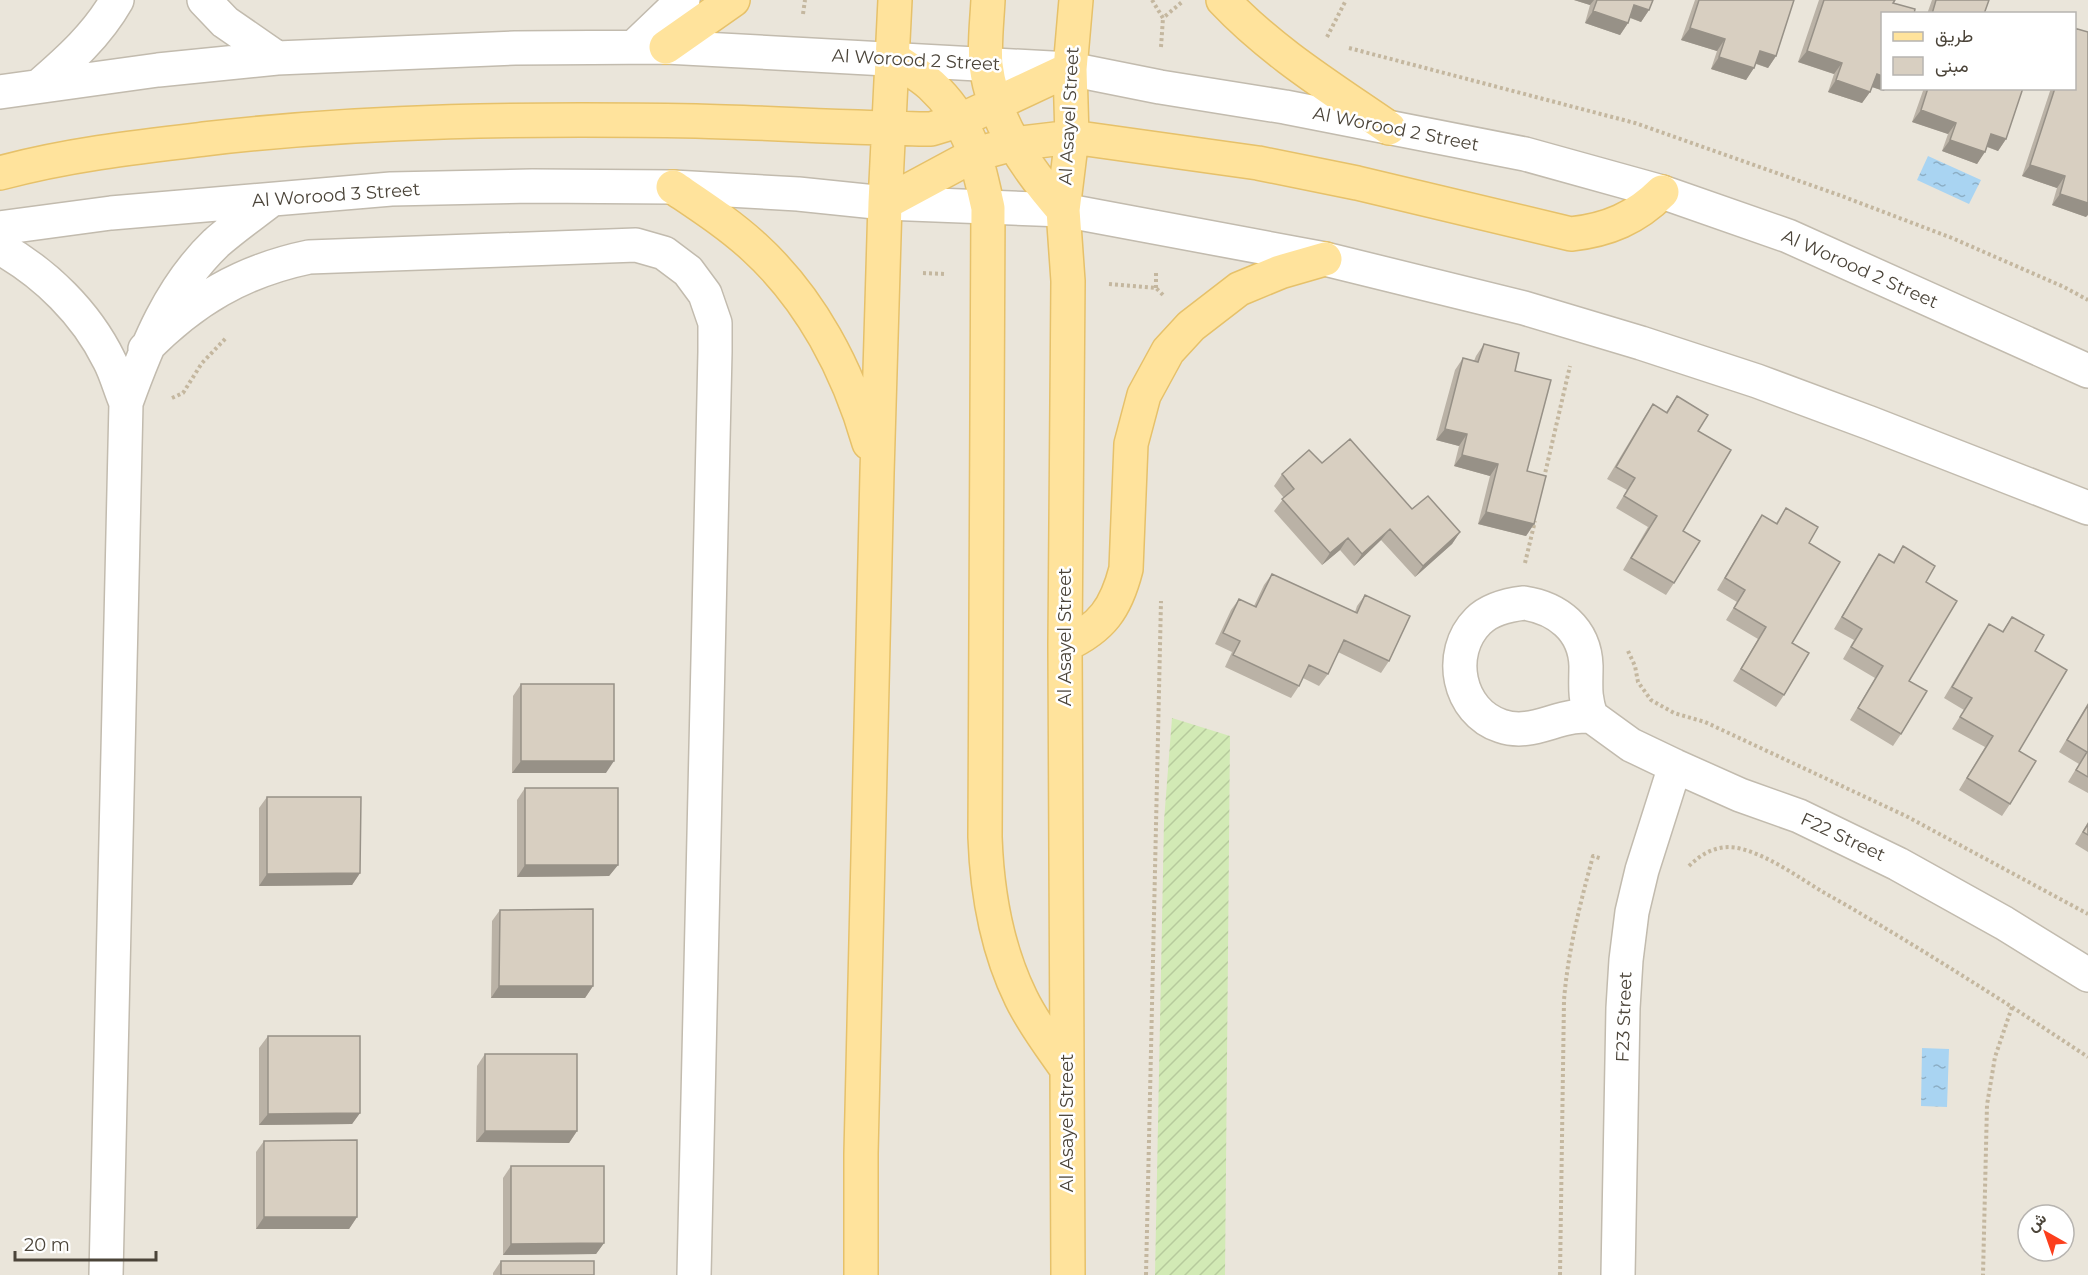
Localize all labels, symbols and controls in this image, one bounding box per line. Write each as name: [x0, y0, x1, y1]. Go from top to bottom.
legend: [1881, 12, 2076, 90]
text: طريق: [1935, 25, 1973, 47]
street label: Al Worood 2 Street: [831, 45, 1001, 75]
street label: Al Asayel Street: [1054, 46, 1084, 186]
text: مبنى: [1935, 55, 1969, 77]
street label: Al Worood 2 Street: [1311, 102, 1481, 156]
street label: Al Worood 3 Street: [251, 178, 421, 212]
street label: Al Worood 2 Street: [1779, 225, 1941, 313]
street label: Al Asayel Street: [1054, 568, 1076, 706]
street label: F22 Street: [1797, 808, 1889, 866]
street label: F23 Street: [1611, 971, 1637, 1063]
street label: Al Asayel Street: [1056, 1054, 1078, 1192]
north arrow: [2016, 1203, 2076, 1263]
text: ش: [2023, 1208, 2050, 1235]
scale bar: [15, 1224, 156, 1262]
text: 20 m: [24, 1234, 70, 1256]

